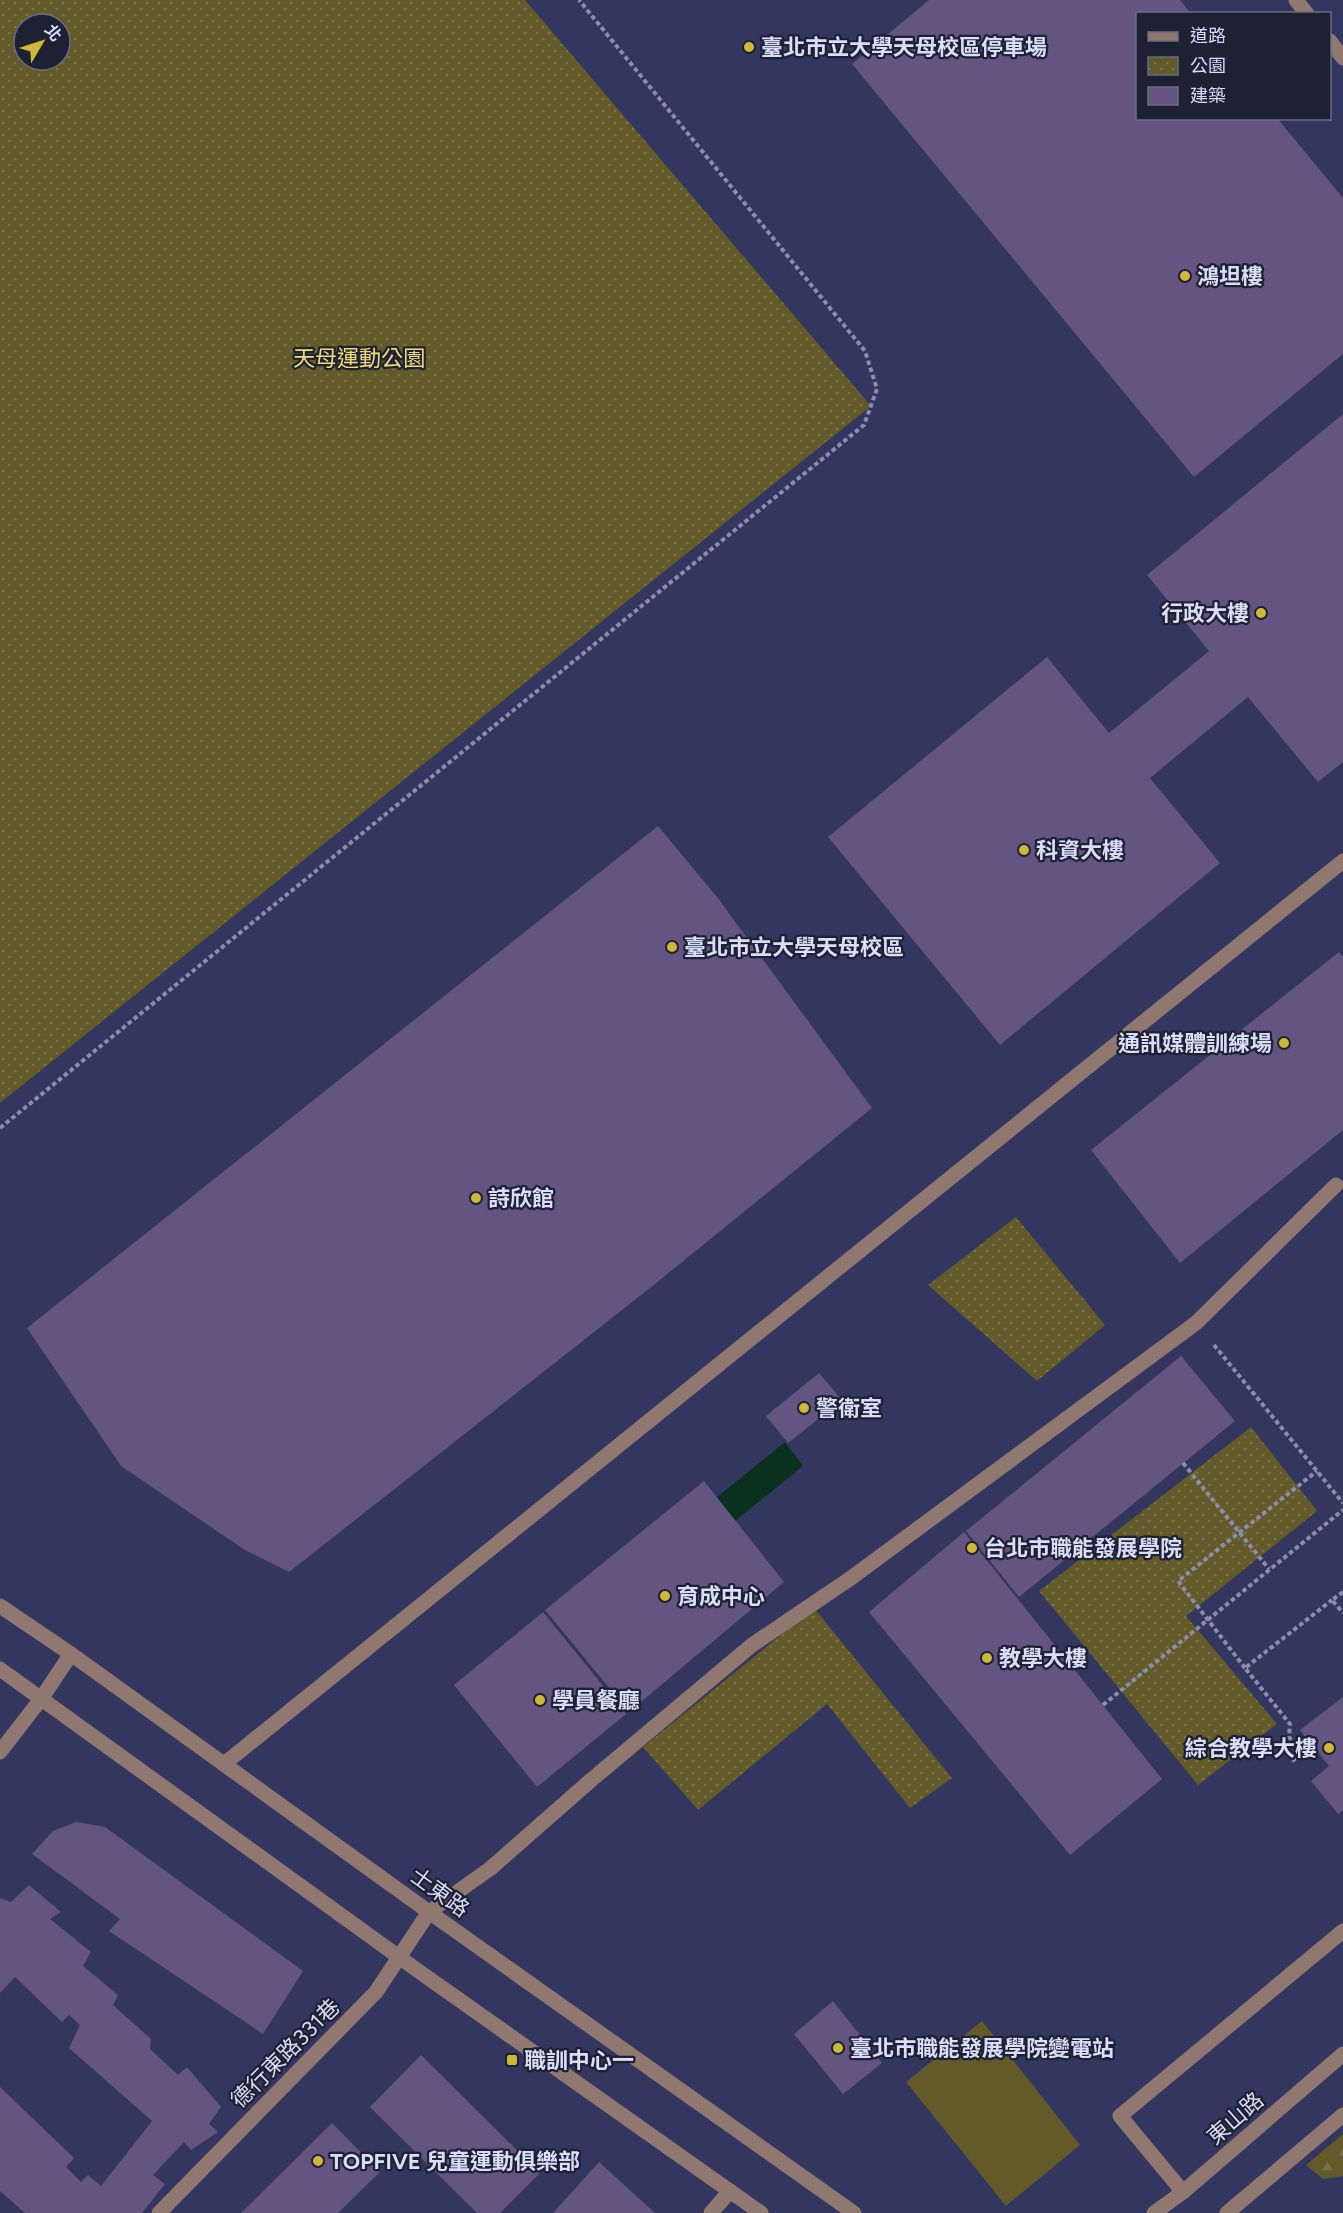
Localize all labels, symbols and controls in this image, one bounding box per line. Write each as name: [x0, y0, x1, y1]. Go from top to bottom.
north arrow: [12, 12, 72, 72]
legend: [1136, 12, 1331, 120]
text: 北: [41, 21, 66, 45]
text: 道路: [1190, 25, 1226, 47]
place label: 臺北市立大學天母校區停車場: [761, 34, 1047, 61]
marker: 臺北市立大學天母校區停車場: [742, 40, 756, 54]
text: 公園: [1190, 55, 1226, 77]
text: 建築: [1190, 85, 1226, 107]
place label: 鴻坦樓: [1197, 263, 1263, 290]
marker: 鴻坦樓: [1178, 269, 1192, 283]
park label: 天母運動公園: [293, 345, 425, 372]
place label: 行政大樓: [1161, 600, 1249, 627]
marker: 行政大樓: [1254, 606, 1268, 620]
place label: 科資大樓: [1036, 837, 1124, 864]
marker: 科資大樓: [1017, 843, 1031, 857]
place label: 臺北市立大學天母校區: [684, 934, 904, 961]
marker: 臺北市立大學天母校區: [665, 940, 679, 954]
place label: 通訊媒體訓練場: [1118, 1030, 1272, 1057]
marker: 通訊媒體訓練場: [1277, 1036, 1291, 1050]
place label: 詩欣館: [488, 1185, 554, 1212]
marker: 詩欣館: [469, 1191, 483, 1205]
place label: 警衛室: [816, 1395, 882, 1422]
marker: 警衛室: [797, 1401, 811, 1415]
place label: 台北市職能發展學院: [984, 1535, 1182, 1562]
marker: 台北市職能發展學院: [965, 1541, 979, 1555]
place label: 育成中心: [677, 1583, 765, 1610]
marker: 育成中心: [658, 1589, 672, 1603]
place label: 教學大樓: [999, 1645, 1087, 1672]
marker: 教學大樓: [980, 1651, 994, 1665]
place label: 學員餐廳: [552, 1687, 640, 1714]
marker: 學員餐廳: [533, 1693, 547, 1707]
place label: 綜合教學大樓: [1185, 1735, 1317, 1762]
marker: 綜合教學大樓: [1322, 1741, 1336, 1755]
street label: 士東路: [405, 1862, 474, 1923]
street label: 德行東路331巷: [225, 1993, 345, 2113]
place label: 臺北市職能發展學院變電站: [850, 2035, 1114, 2062]
marker: 臺北市職能發展學院變電站: [831, 2041, 845, 2055]
place label: 職訓中心一: [524, 2047, 634, 2074]
marker: 職訓中心一: [505, 2053, 519, 2067]
street label: 東山路: [1202, 2087, 1269, 2150]
place label: TOPFIVE 兒童運動俱樂部: [330, 2148, 580, 2175]
marker: TOPFIVE 兒童運動俱樂部: [311, 2154, 325, 2168]

